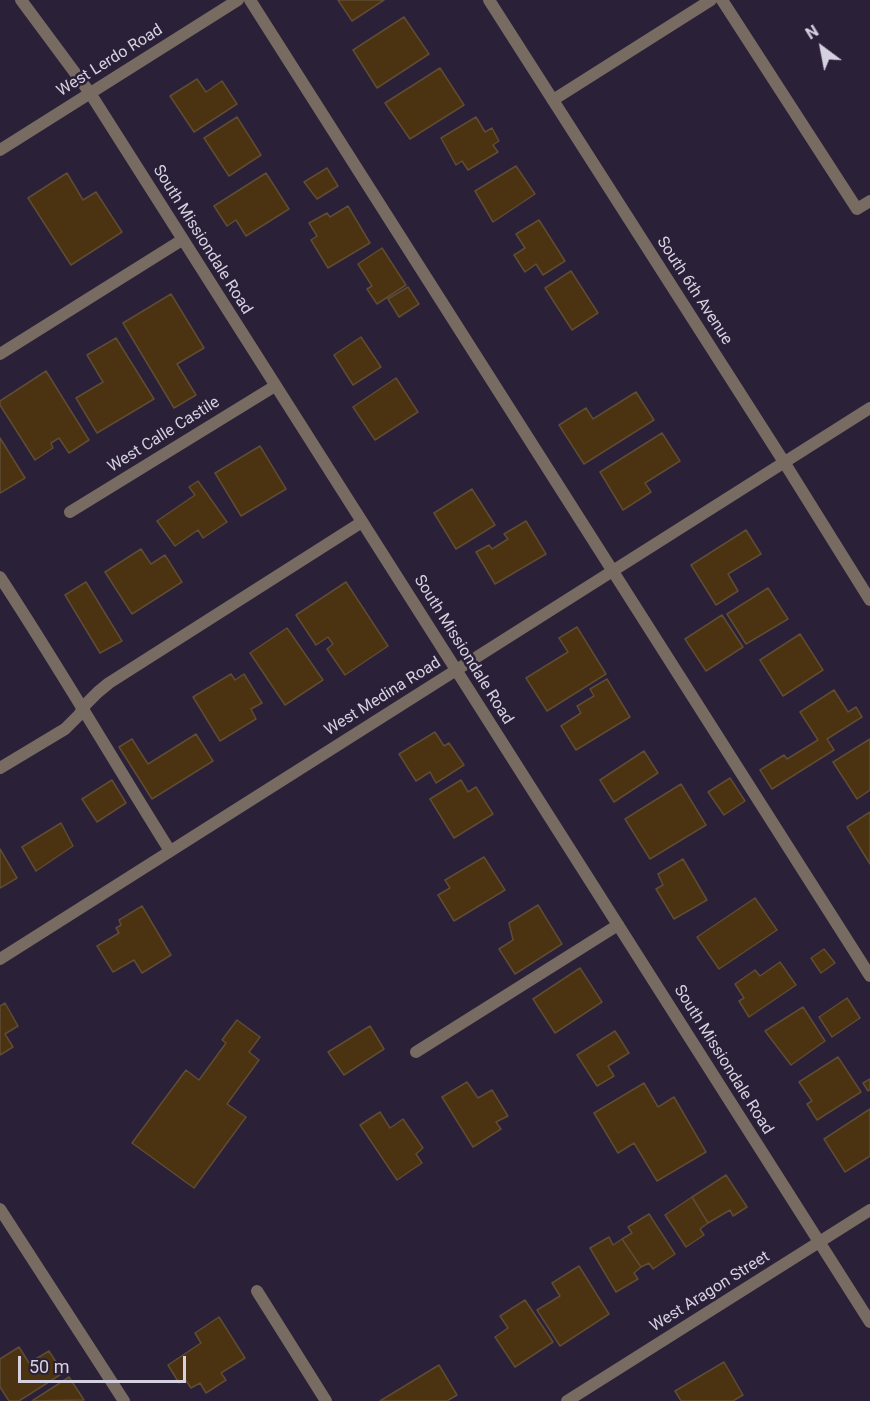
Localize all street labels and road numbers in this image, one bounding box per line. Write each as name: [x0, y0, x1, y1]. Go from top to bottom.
street label: West Lerdo Road: [54, 21, 166, 101]
street label: South Missiondale Road: [148, 162, 256, 318]
street label: South 6th Avenue: [652, 233, 736, 349]
street label: West Calle Castile: [105, 393, 223, 477]
street label: South Missiondale Road: [409, 572, 517, 728]
street label: West Medina Road: [321, 653, 445, 741]
street label: South Missiondale Road: [669, 982, 777, 1138]
street label: West Aragon Street: [647, 1247, 773, 1337]

